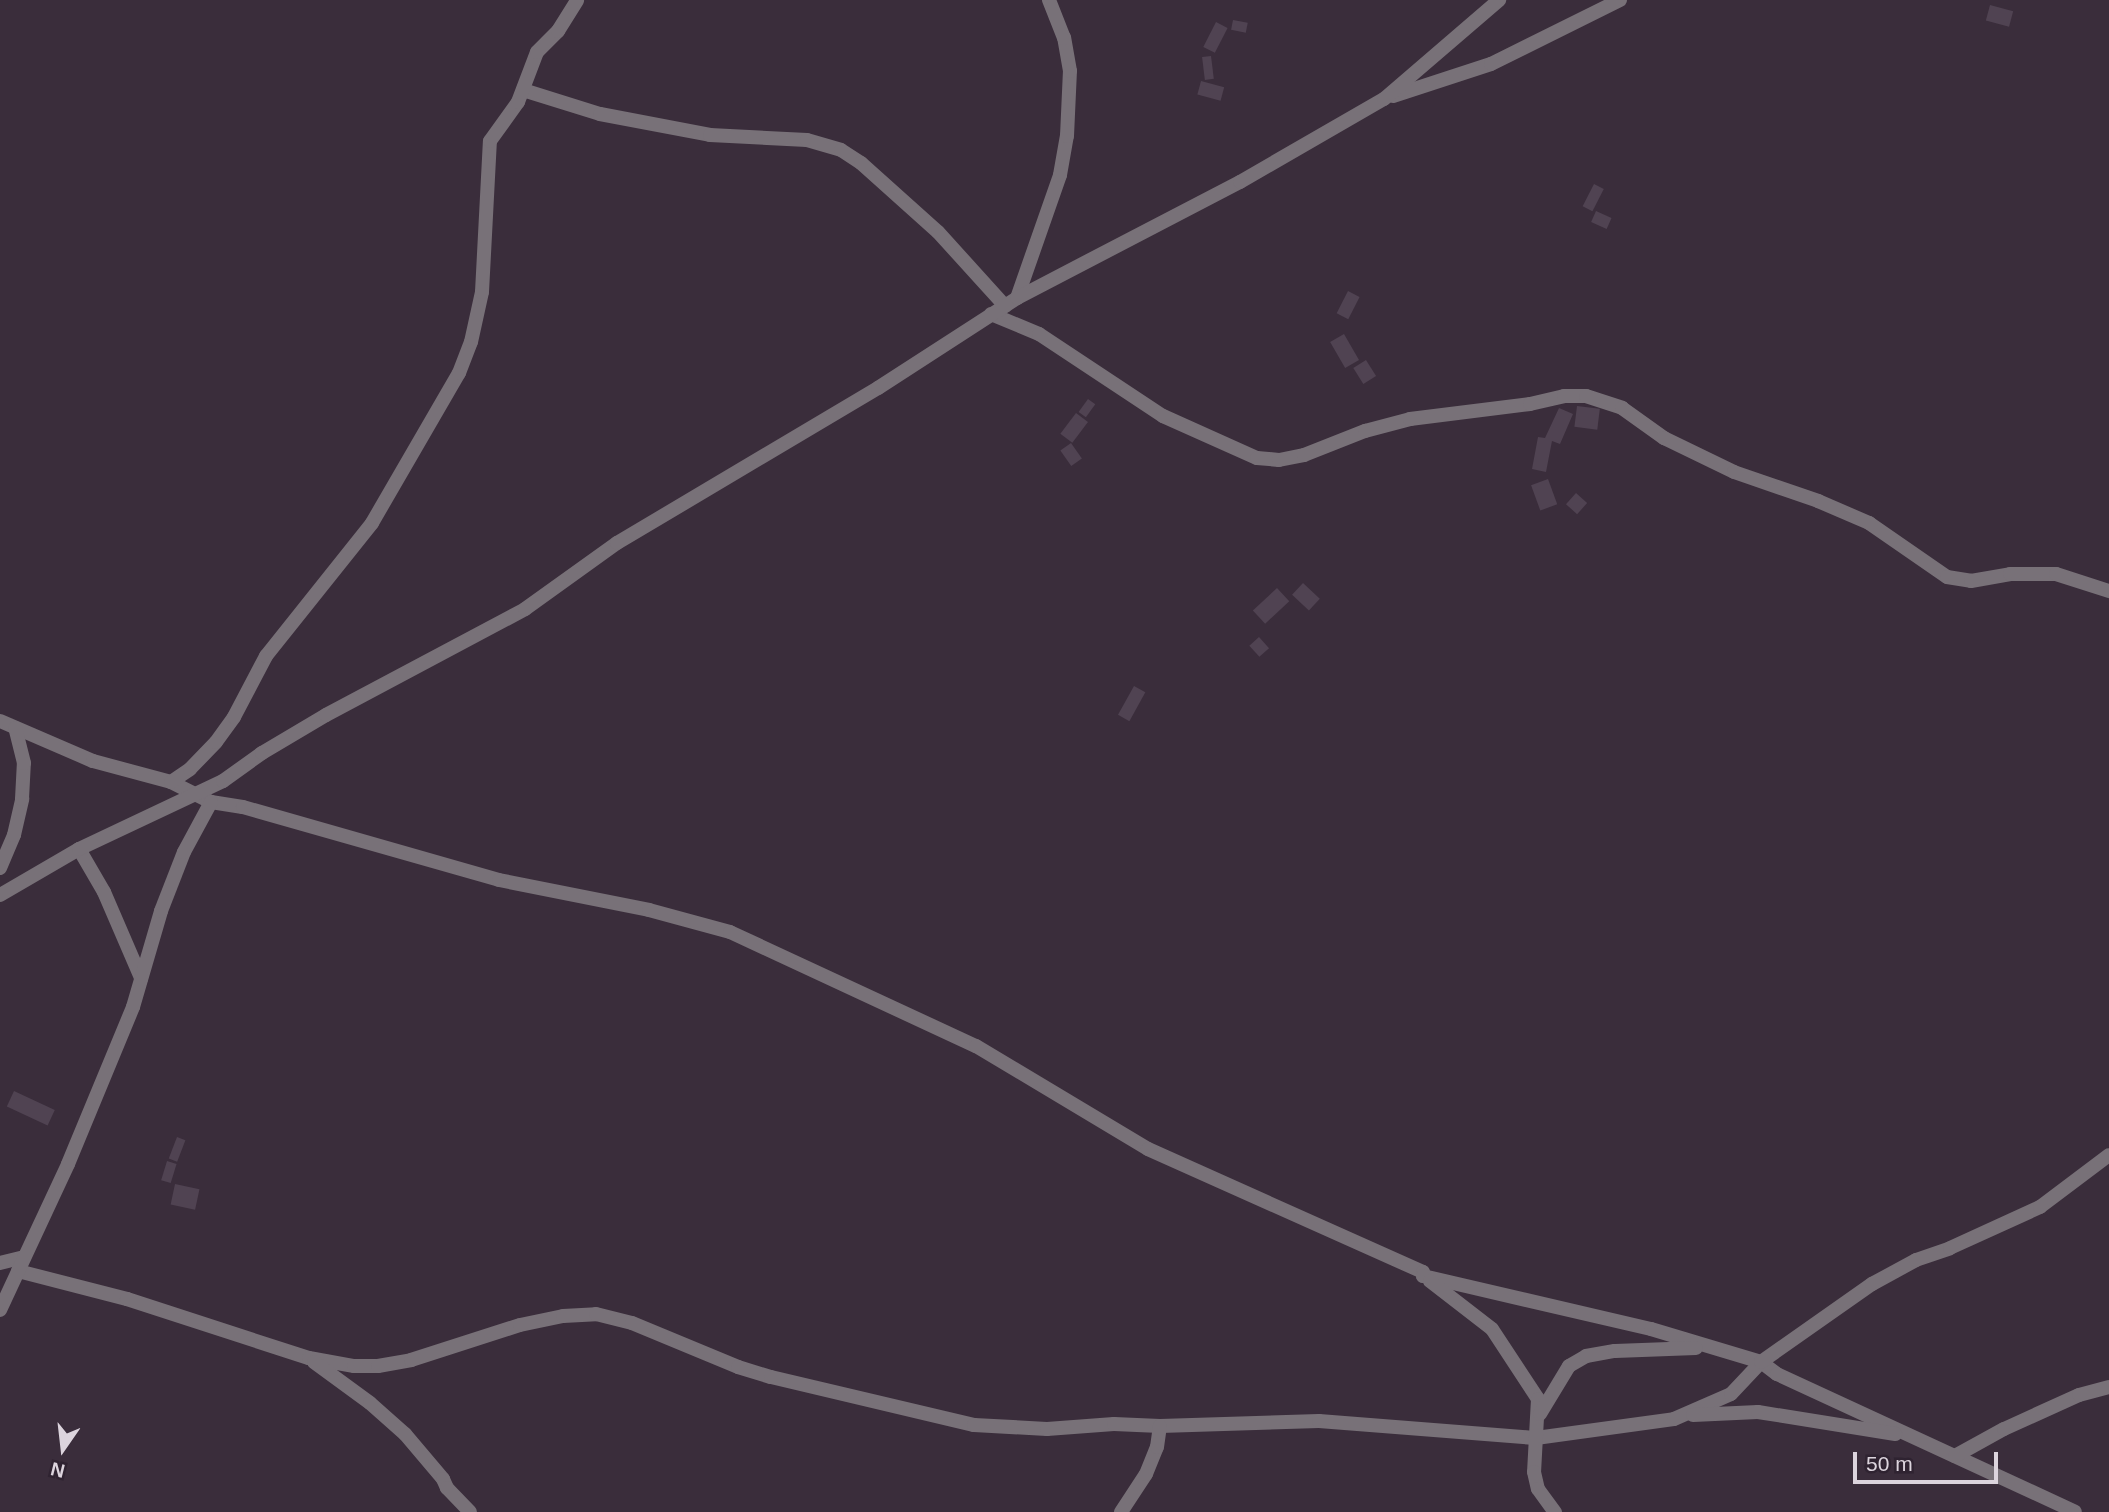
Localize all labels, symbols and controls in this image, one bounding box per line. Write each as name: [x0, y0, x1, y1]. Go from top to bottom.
north arrow: [28, 1414, 98, 1484]
scale bar: [1857, 1438, 2002, 1482]
text: 50 m: [1866, 1452, 1913, 1475]
text: N: [49, 1458, 67, 1482]

